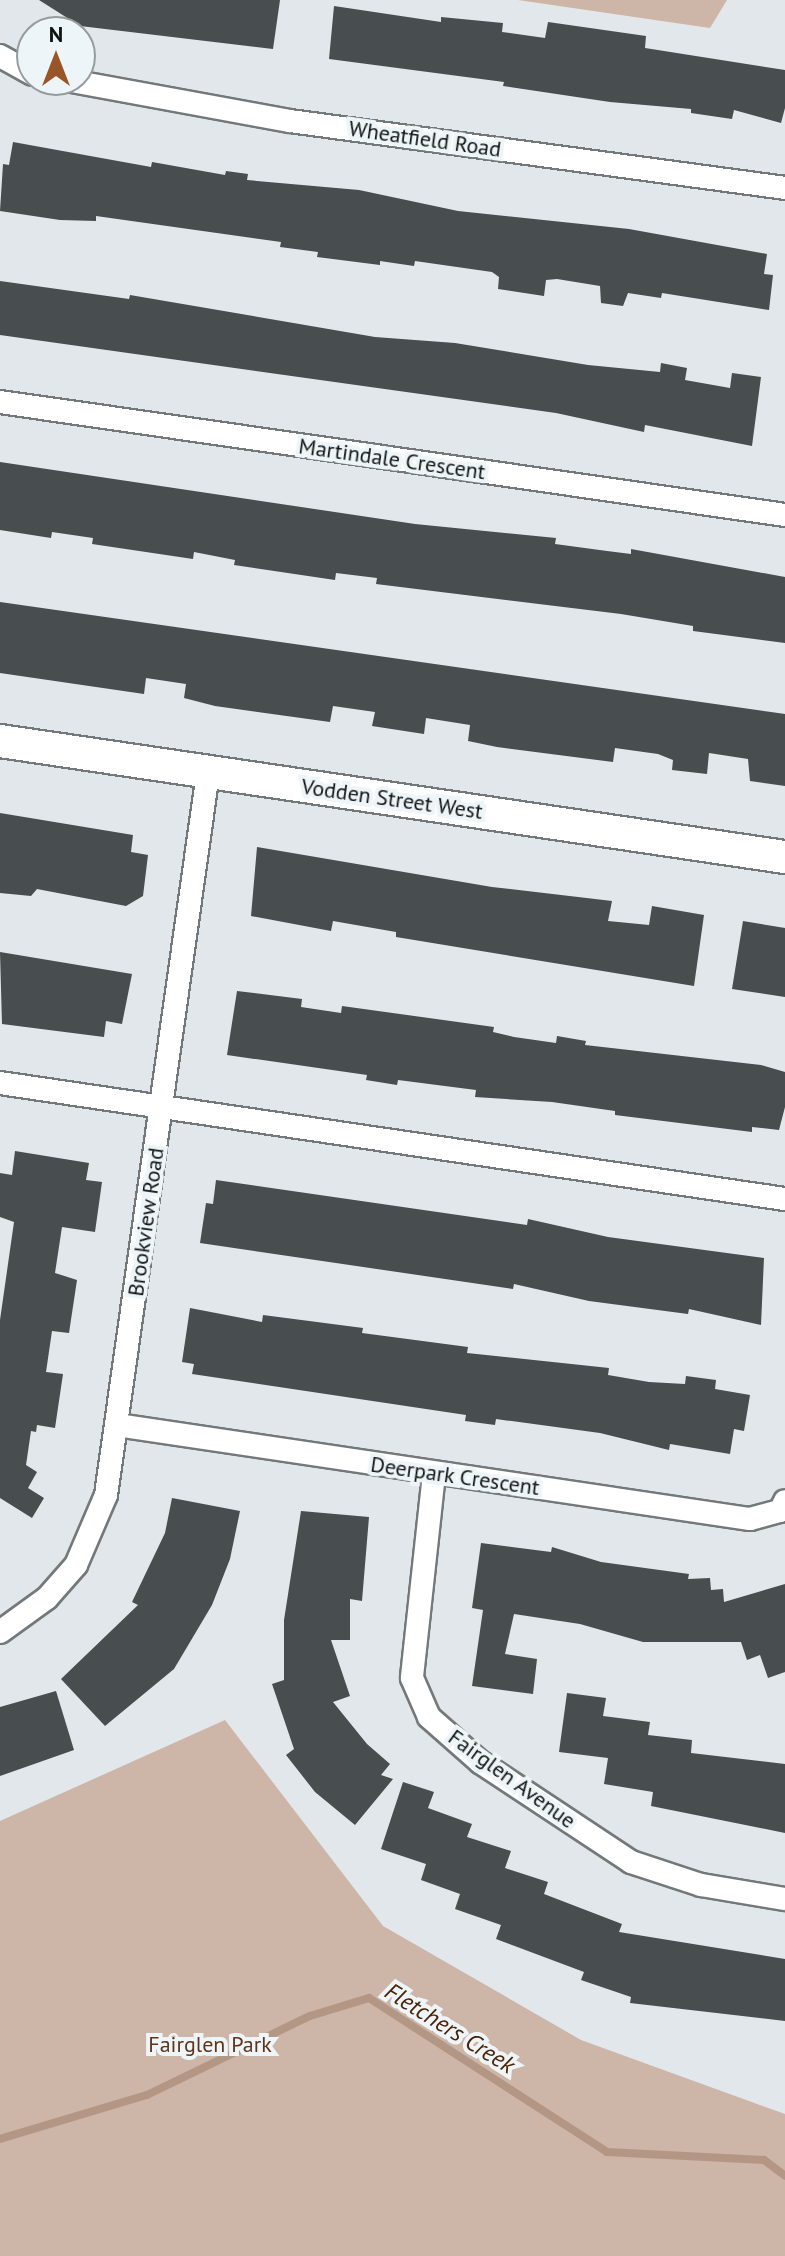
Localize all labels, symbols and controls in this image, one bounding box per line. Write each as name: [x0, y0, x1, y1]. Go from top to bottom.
north arrow: [16, 16, 96, 96]
text: N: [49, 20, 63, 48]
street label: Wheatfield Road: [347, 115, 503, 163]
street label: Martindale Crescent: [297, 433, 487, 485]
street label: Vodden Street West: [300, 773, 484, 825]
street label: Brookview Road: [122, 1146, 170, 1298]
street label: Deerpark Crescent: [369, 1451, 541, 1501]
street label: Fairglen Avenue: [443, 1724, 581, 1834]
water label: Fletchers Creek: [380, 1977, 520, 2079]
park label: Fairglen Park: [148, 2032, 272, 2058]

